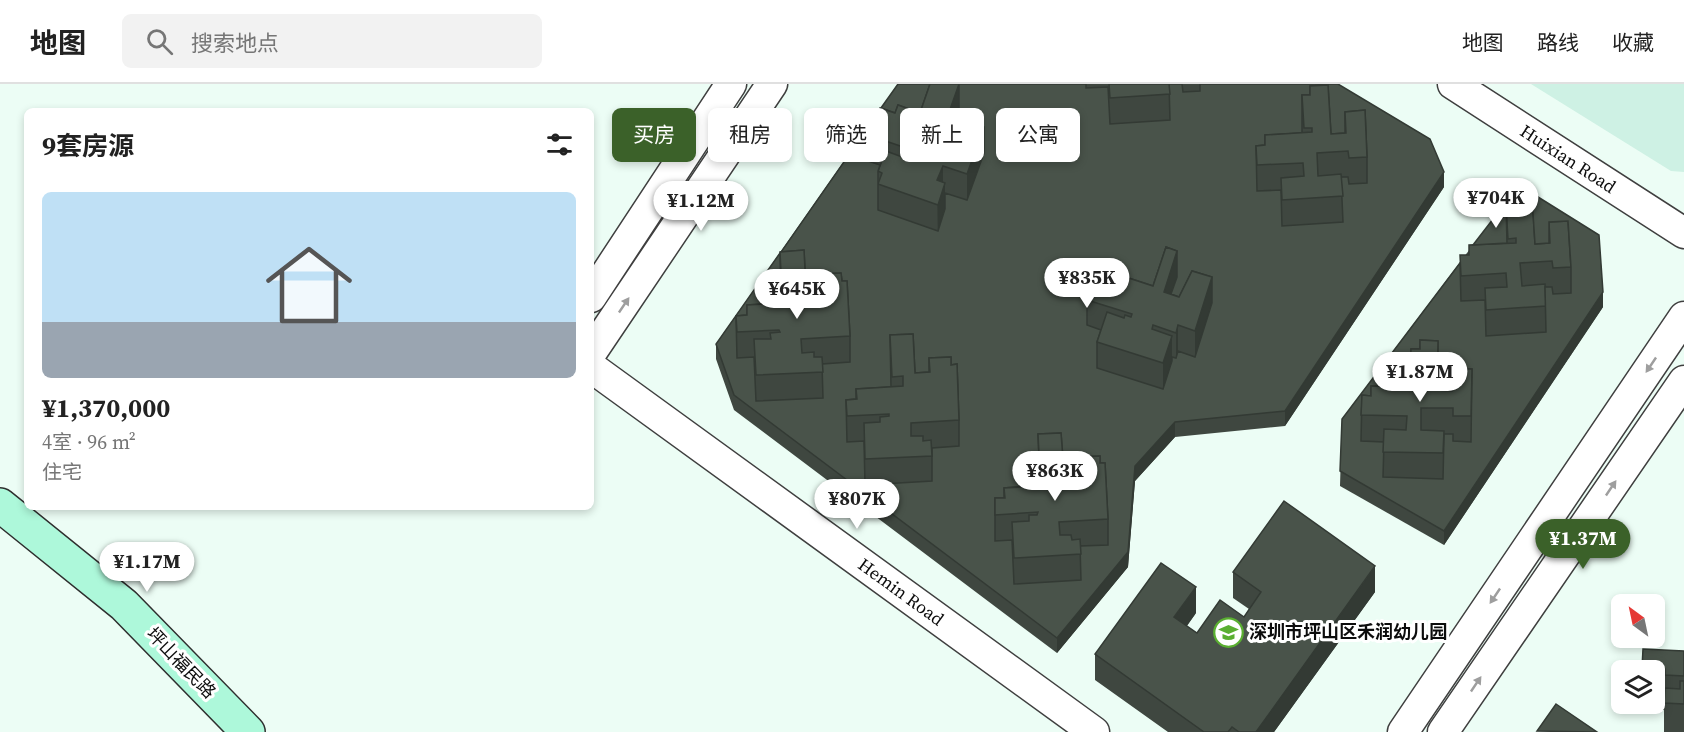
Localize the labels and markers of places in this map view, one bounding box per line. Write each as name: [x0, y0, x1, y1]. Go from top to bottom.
pin: ¥704K: [1454, 178, 1538, 229]
pin: ¥1.12M: [652, 181, 750, 232]
pin: ¥835K: [1045, 258, 1129, 309]
pin: ¥645K: [755, 269, 839, 320]
pin: ¥1.87M: [1371, 352, 1469, 403]
pin: ¥863K: [1013, 451, 1097, 502]
pin: ¥807K: [815, 479, 899, 530]
pin: ¥1.37M: [1534, 519, 1632, 570]
pin: ¥1.17M: [98, 542, 196, 593]
school or university icon: 深圳市坪山区禾润幼儿园: [1212, 616, 1244, 648]
place label: 深圳市坪山区禾润幼儿园: [1249, 619, 1447, 644]

